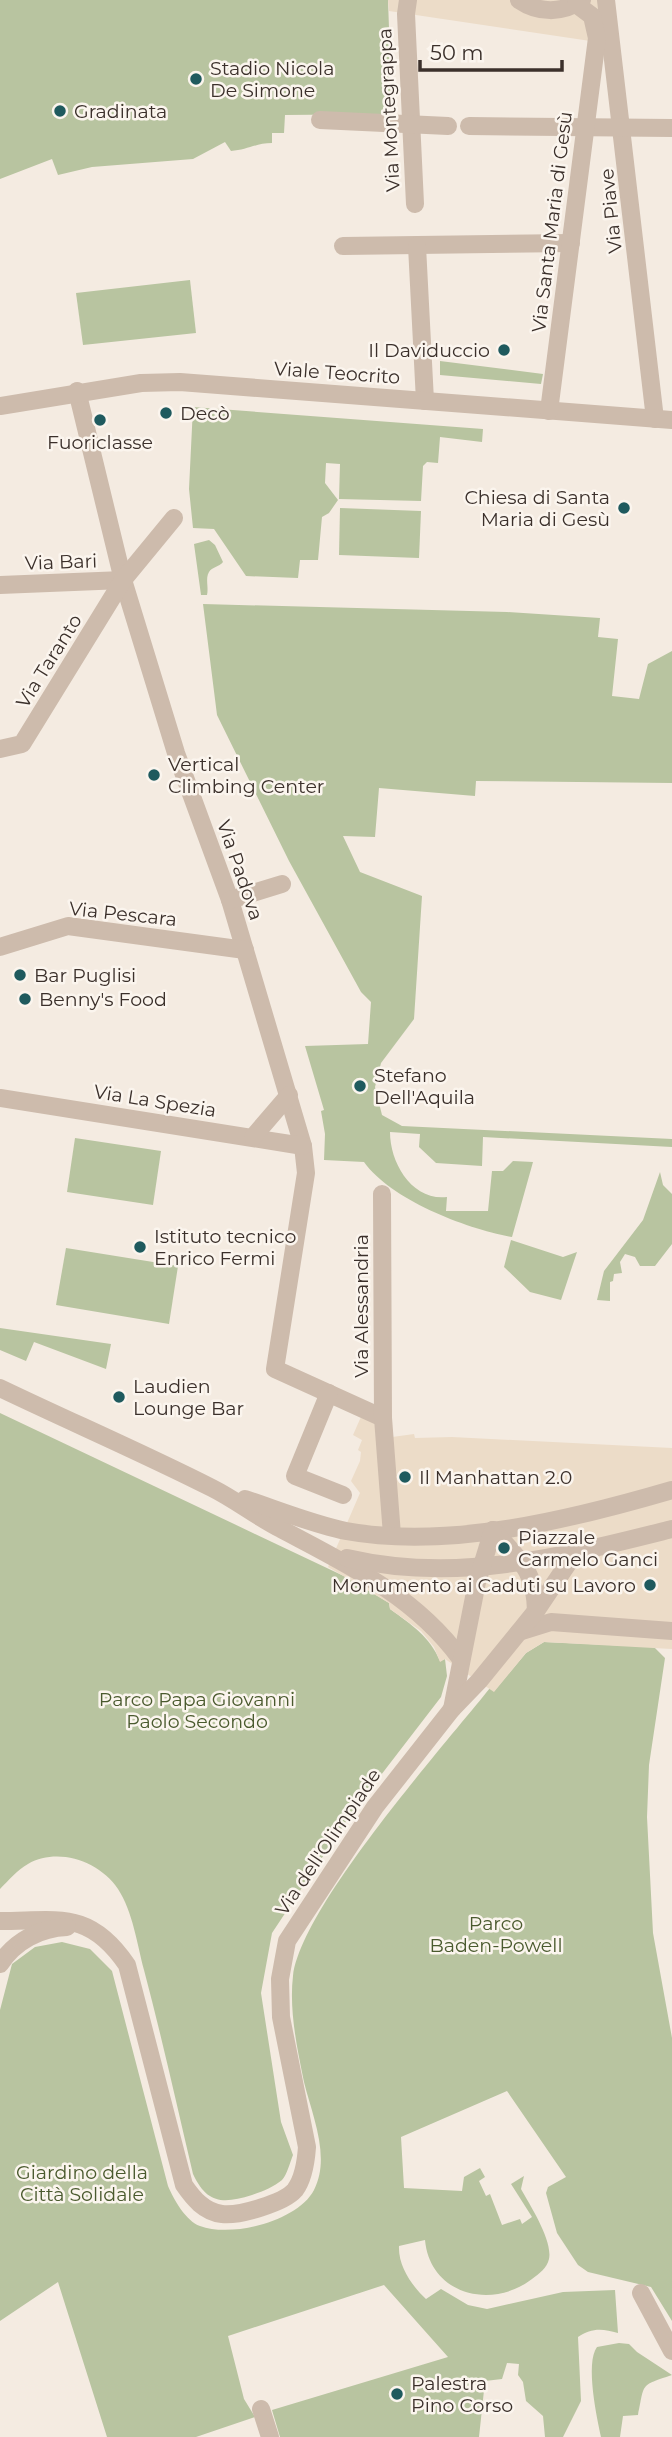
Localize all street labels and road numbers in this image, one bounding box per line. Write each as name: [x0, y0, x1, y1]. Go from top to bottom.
street label: Via Montegrappa: [373, 28, 405, 192]
street label: Via Santa Maria di Gesù: [527, 110, 577, 334]
street label: Via Piave: [595, 167, 627, 255]
street label: Viale Teocrito: [273, 357, 401, 389]
street label: Via Bari: [24, 549, 98, 575]
street label: Via Taranto: [11, 610, 87, 712]
street label: Via Padova: [212, 817, 268, 923]
street label: Via Pescara: [68, 897, 178, 931]
street label: Via La Spezia: [92, 1080, 218, 1122]
street label: Via Alessandria: [350, 1234, 373, 1378]
street label: Via dell'Olimpiade: [270, 1764, 386, 1920]

